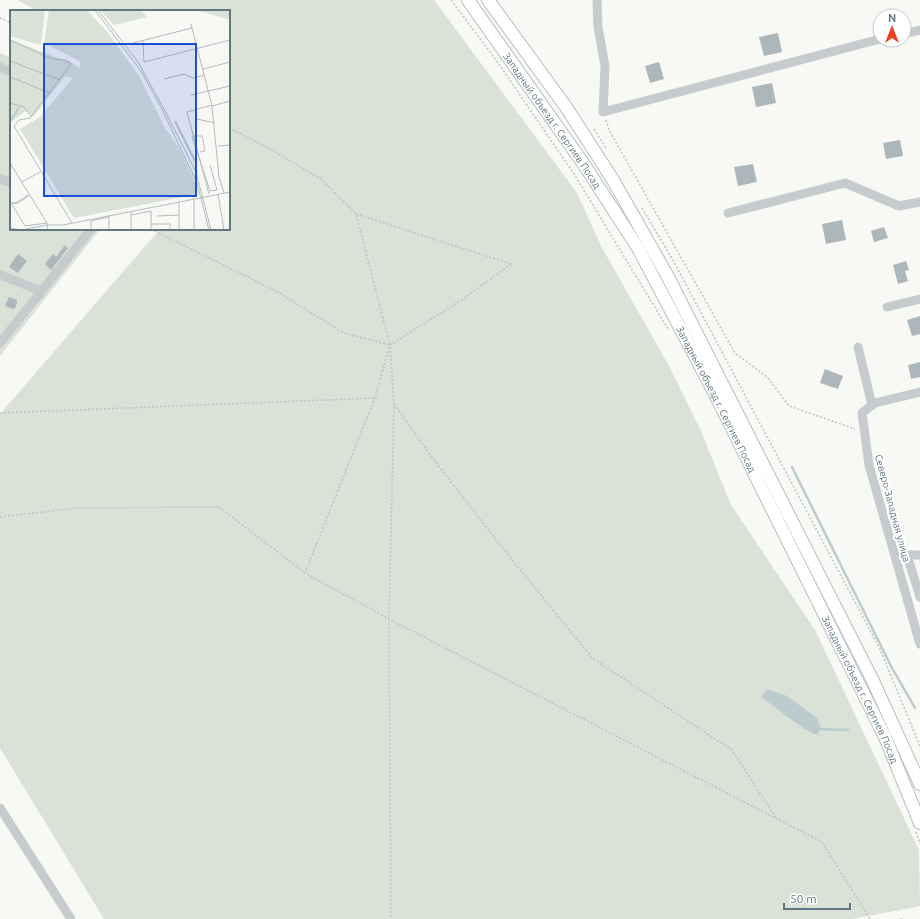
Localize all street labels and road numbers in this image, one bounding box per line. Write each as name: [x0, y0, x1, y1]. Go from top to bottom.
street label: Западный объезд г. Сергиев Посад: [501, 51, 603, 191]
street label: Западный объезд г. Сергиев Посад: [674, 324, 758, 474]
street label: Северо-Западная улица: [873, 453, 912, 563]
street label: Западный объезд г. Сергиев Посад: [820, 614, 900, 765]

